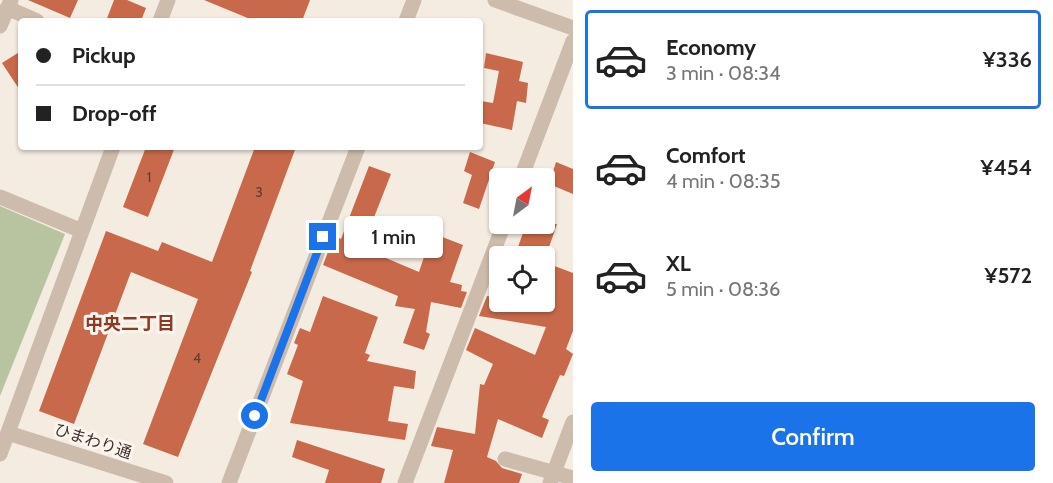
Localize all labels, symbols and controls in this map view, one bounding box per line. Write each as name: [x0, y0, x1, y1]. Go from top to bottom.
icon: car: [594, 33, 648, 87]
text: Economy: [666, 34, 756, 61]
text: Pickup: [72, 42, 136, 69]
text: ¥336: [983, 46, 1032, 73]
text: 3 min · 08:34: [666, 61, 781, 85]
text: Drop-off: [72, 100, 156, 127]
icon: car: [594, 141, 648, 195]
text: Comfort: [666, 142, 745, 169]
text: ¥454: [981, 154, 1032, 181]
house number: 1: [147, 168, 151, 186]
north arrow: [489, 168, 555, 234]
map controls: [489, 168, 555, 312]
text: 4 min · 08:35: [666, 169, 781, 193]
house number: 3: [255, 183, 263, 201]
callout: 1 min: [344, 216, 443, 258]
route end: [309, 223, 336, 250]
text: 1 min: [371, 225, 416, 249]
button: locate: [489, 246, 555, 312]
icon: car: [594, 249, 648, 303]
text: XL: [666, 250, 691, 277]
text: ¥572: [984, 262, 1032, 289]
text: 5 min · 08:36: [666, 277, 780, 301]
district label: 中央二丁目: [85, 313, 175, 335]
house number: 4: [193, 349, 201, 367]
route start: [241, 402, 268, 429]
button: Confirm: [591, 402, 1035, 471]
street label: ひまわり通: [52, 420, 134, 462]

